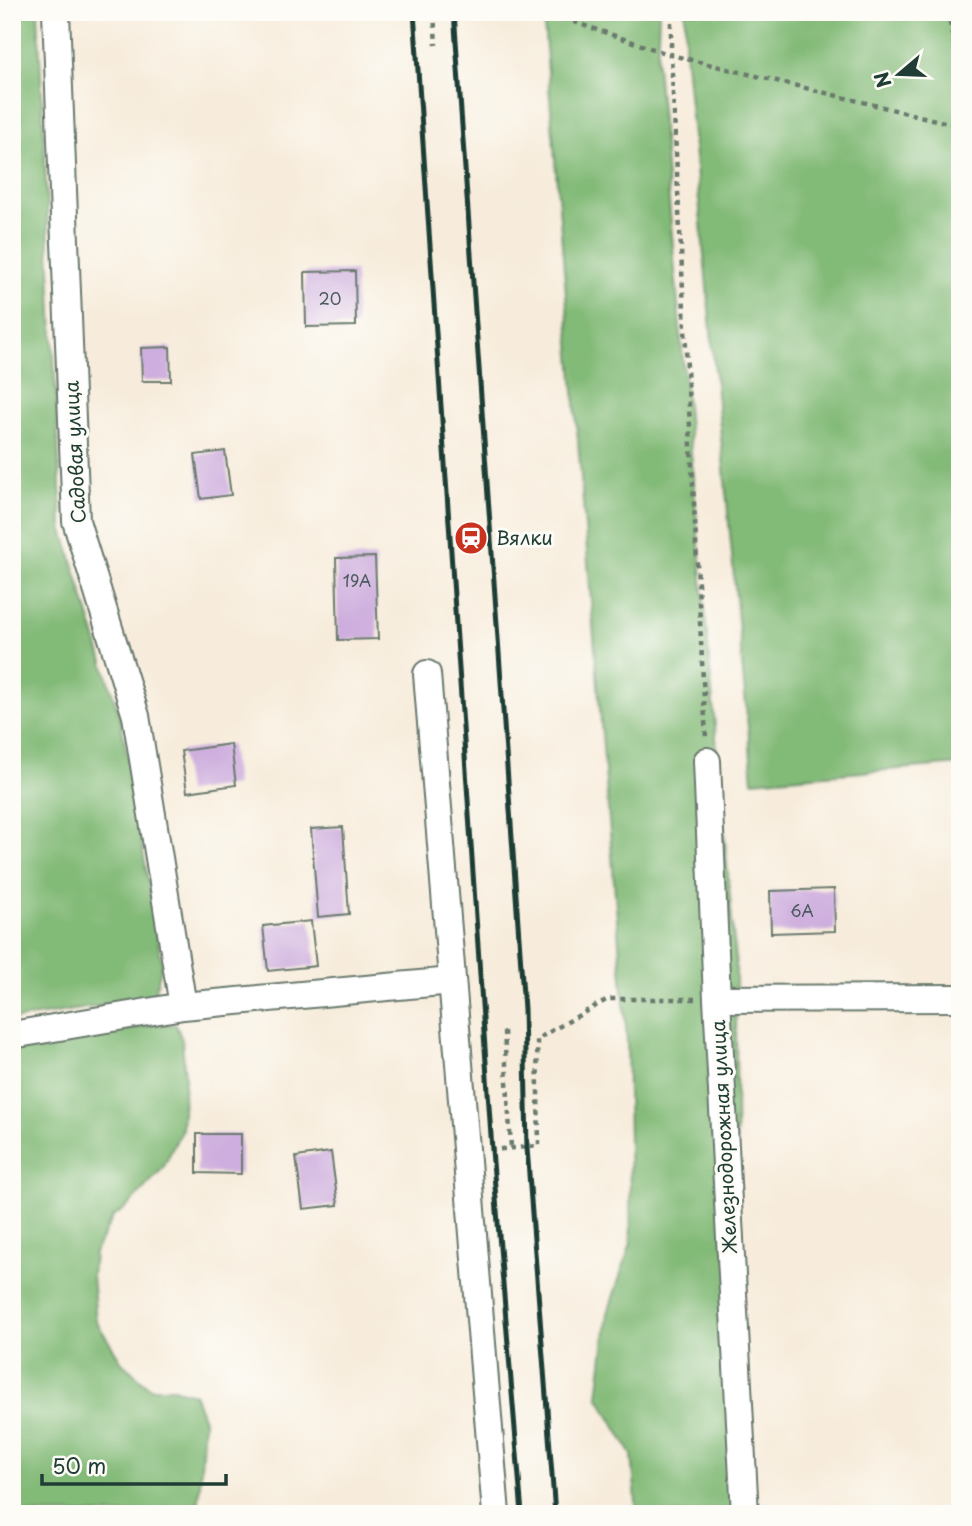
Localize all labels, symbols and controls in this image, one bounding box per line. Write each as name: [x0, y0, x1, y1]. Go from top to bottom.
north arrow: [864, 38, 934, 108]
text: N: [866, 68, 898, 92]
house number: 20: [319, 286, 341, 310]
street label: Садовая улица: [56, 380, 92, 524]
station icon: Вялки: [452, 519, 490, 557]
place label: Вялки: [496, 523, 553, 551]
house number: 19А: [343, 568, 371, 592]
house number: 6А: [790, 898, 814, 922]
street label: Железнодорожная улица: [703, 1019, 743, 1255]
scale bar: [42, 1442, 226, 1486]
text: 50 m: [52, 1449, 106, 1481]

